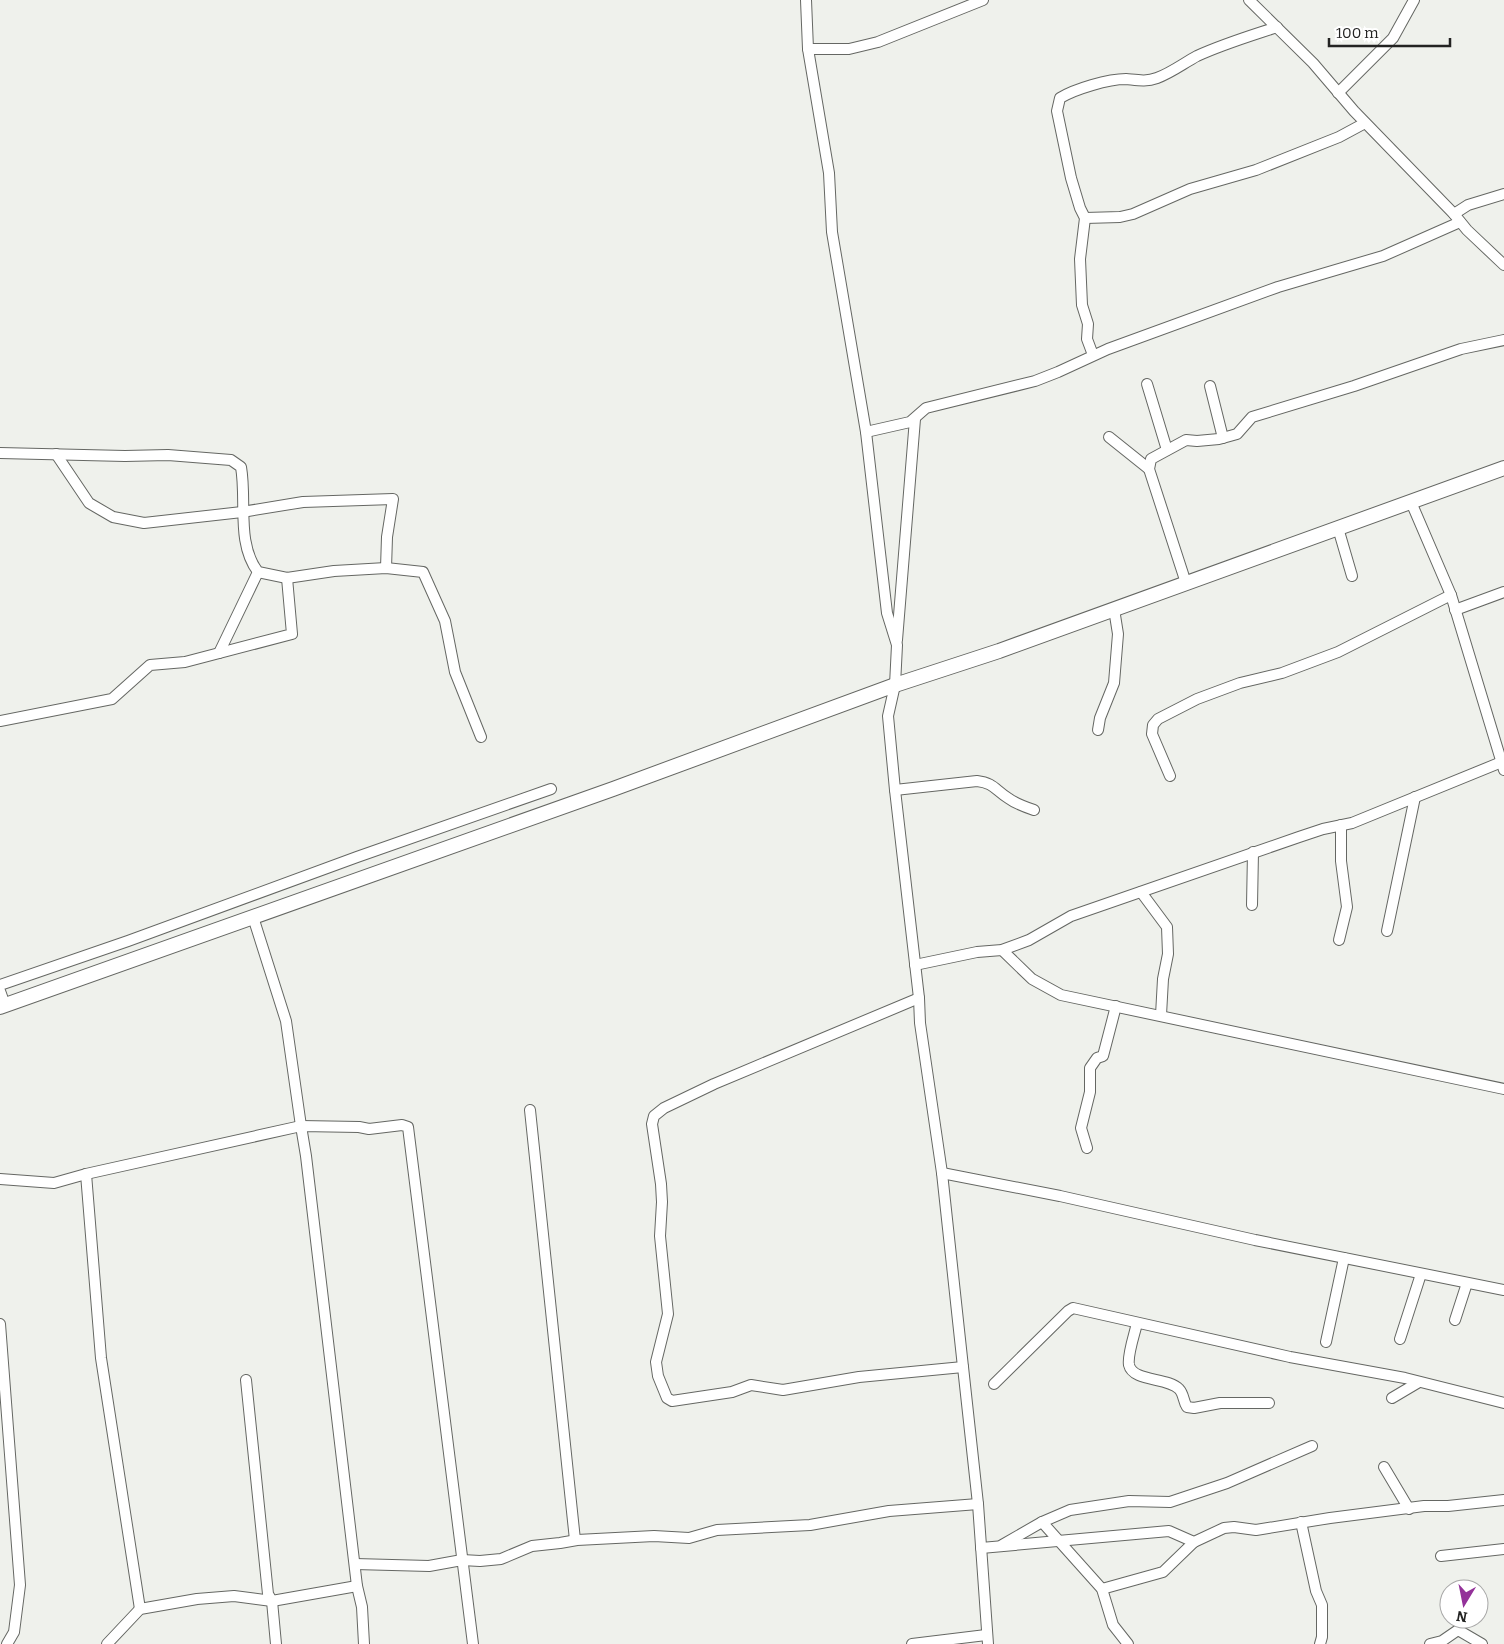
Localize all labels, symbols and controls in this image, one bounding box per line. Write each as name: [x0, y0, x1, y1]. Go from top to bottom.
scale bar: [1329, 15, 1450, 47]
text: 100 m: [1336, 24, 1379, 42]
north arrow: [1439, 1579, 1489, 1629]
text: N: [1455, 1607, 1469, 1626]

